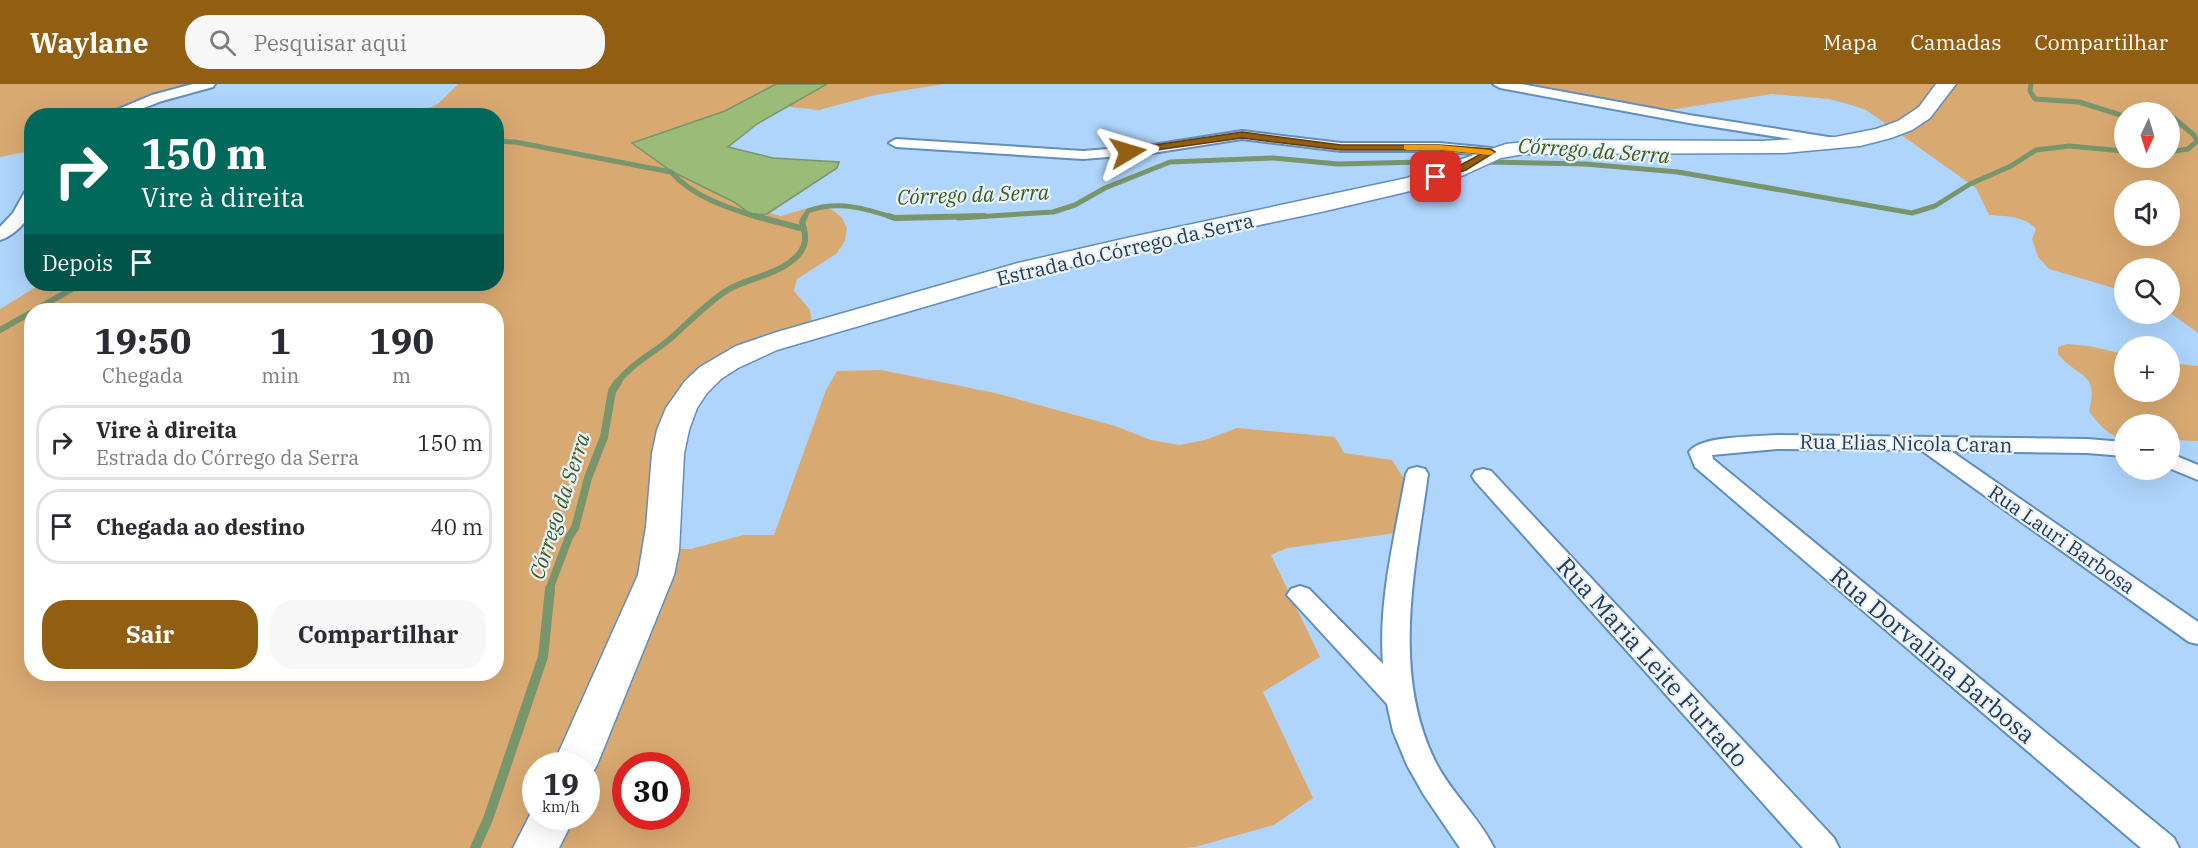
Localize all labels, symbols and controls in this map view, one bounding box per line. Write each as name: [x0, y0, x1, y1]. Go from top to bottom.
search box: [185, 15, 605, 69]
text: Waylane: [30, 24, 149, 61]
icon: search: [206, 26, 239, 59]
text: Pesquisar aqui: [254, 28, 407, 57]
text: Mapa: [1823, 28, 1878, 56]
text: Camadas: [1911, 28, 2001, 56]
text: Compartilhar: [2034, 28, 2168, 56]
north arrow: [2114, 102, 2180, 168]
map controls: [2114, 102, 2180, 480]
position arrow: [1096, 120, 1160, 184]
text: 150 m: [141, 126, 267, 181]
water label: Córrego da Serra: [1517, 131, 1671, 169]
icon: right: [42, 132, 120, 210]
pin: [1410, 151, 1461, 202]
icon: arrive: [1419, 160, 1452, 193]
water label: Córrego da Serra: [896, 177, 1050, 211]
text: Vire à direita: [141, 179, 305, 214]
button: sound: [2114, 180, 2180, 246]
street label: Estrada do Córrego da Serra: [994, 206, 1256, 292]
icon: arrive: [125, 246, 158, 279]
text: Depois: [42, 248, 113, 277]
button: search: [2114, 258, 2180, 324]
text: 19:50: [94, 317, 191, 364]
text: 1: [269, 317, 291, 364]
text: 190: [369, 317, 434, 364]
button: +: [2114, 336, 2180, 402]
text: Chegada: [102, 362, 183, 389]
text: min: [261, 362, 299, 389]
text: m: [392, 362, 411, 389]
button: −: [2114, 414, 2180, 480]
text: Vire à direita: [96, 415, 237, 444]
icon: right: [45, 426, 78, 459]
text: 150 m: [417, 428, 483, 457]
street label: Rua Elias Nicola Caran: [1799, 428, 2013, 458]
water label: Córrego da Serra: [522, 429, 596, 583]
text: Estrada do Córrego da Serra: [96, 444, 359, 471]
street label: Rua Lauri Barbosa: [1983, 478, 2141, 600]
icon: arrive: [45, 510, 78, 543]
text: Chegada ao destino: [96, 512, 305, 541]
text: 40 m: [431, 512, 483, 541]
street label: Rua Maria Leite Furtado: [1550, 550, 1756, 774]
street label: Rua Dorvalina Barbosa: [1824, 560, 2042, 750]
button: Sair: [42, 600, 258, 669]
button: Compartilhar: [270, 600, 486, 669]
speed limit sign: 30: [612, 752, 690, 830]
text: 19: [543, 764, 579, 803]
text: km/h: [542, 797, 580, 816]

